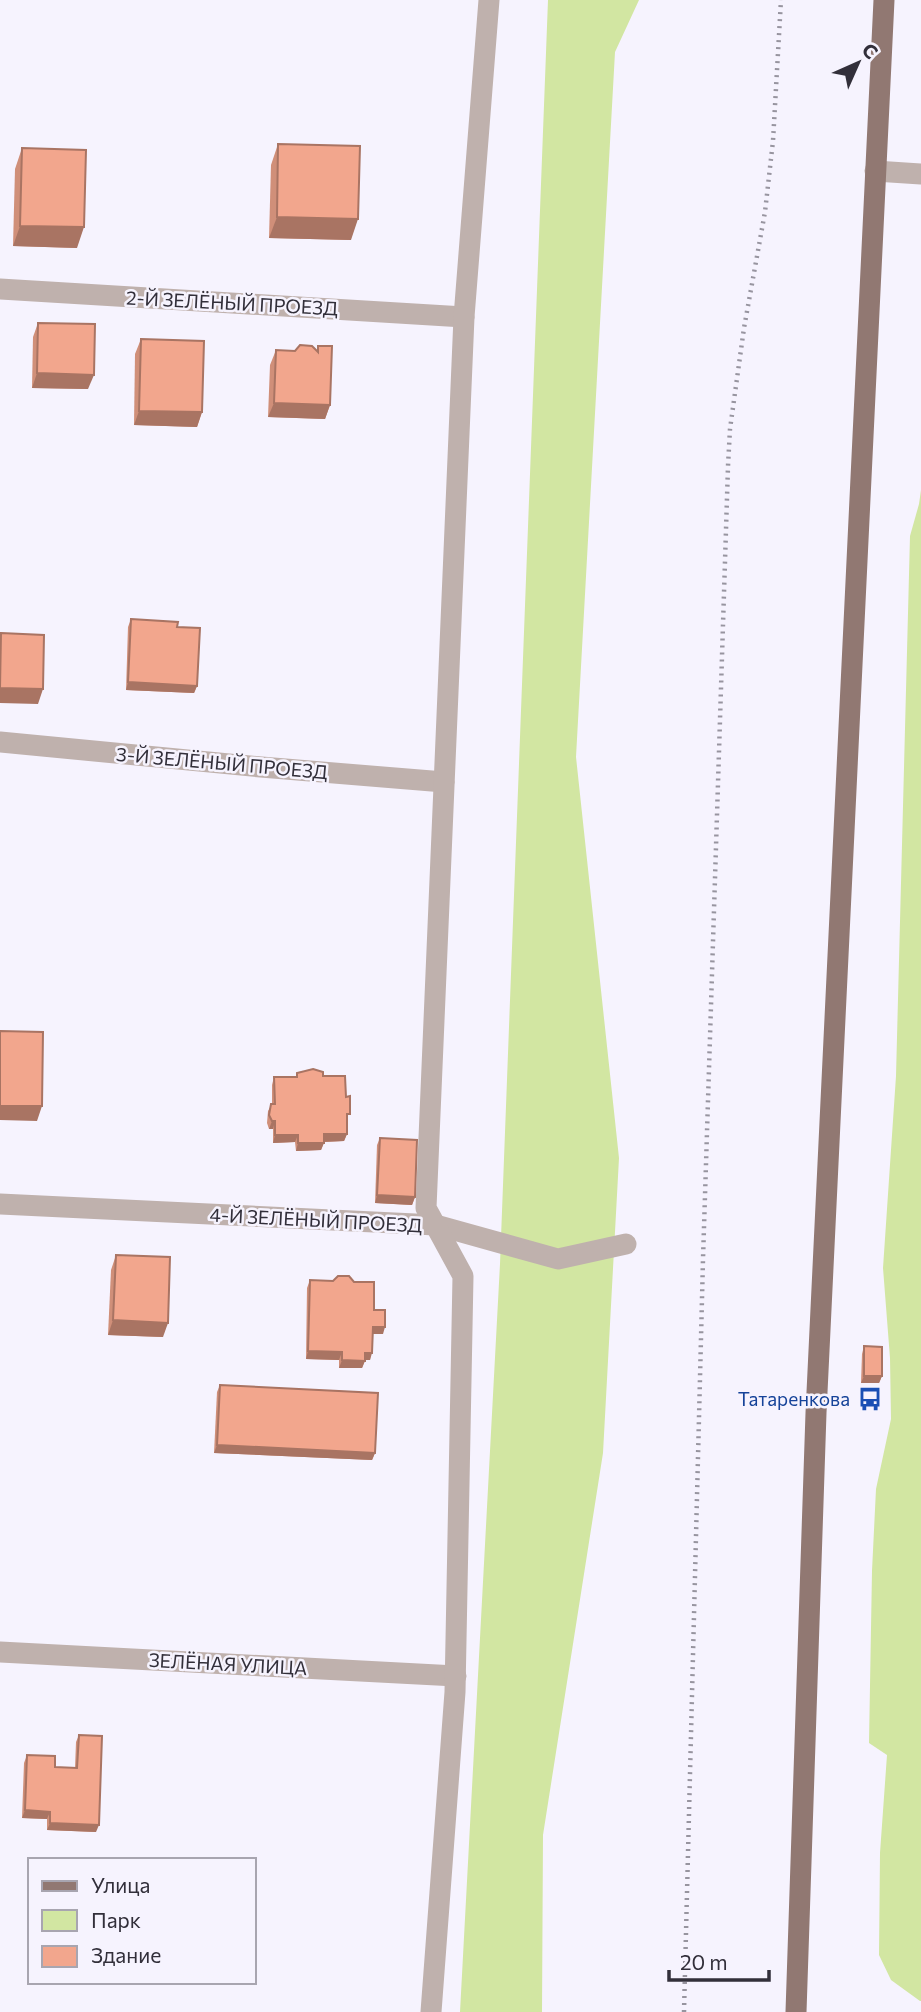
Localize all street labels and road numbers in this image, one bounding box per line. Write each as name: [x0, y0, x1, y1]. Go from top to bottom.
street label: 2-Й ЗЕЛЁНЫЙ ПРОЕЗД: [126, 285, 339, 320]
street label: 3-Й ЗЕЛЁНЫЙ ПРОЕЗД: [115, 742, 329, 783]
street label: 4-Й ЗЕЛЁНЫЙ ПРОЕЗД: [209, 1202, 423, 1237]
street label: ЗЕЛЁНАЯ УЛИЦА: [148, 1648, 308, 1679]

